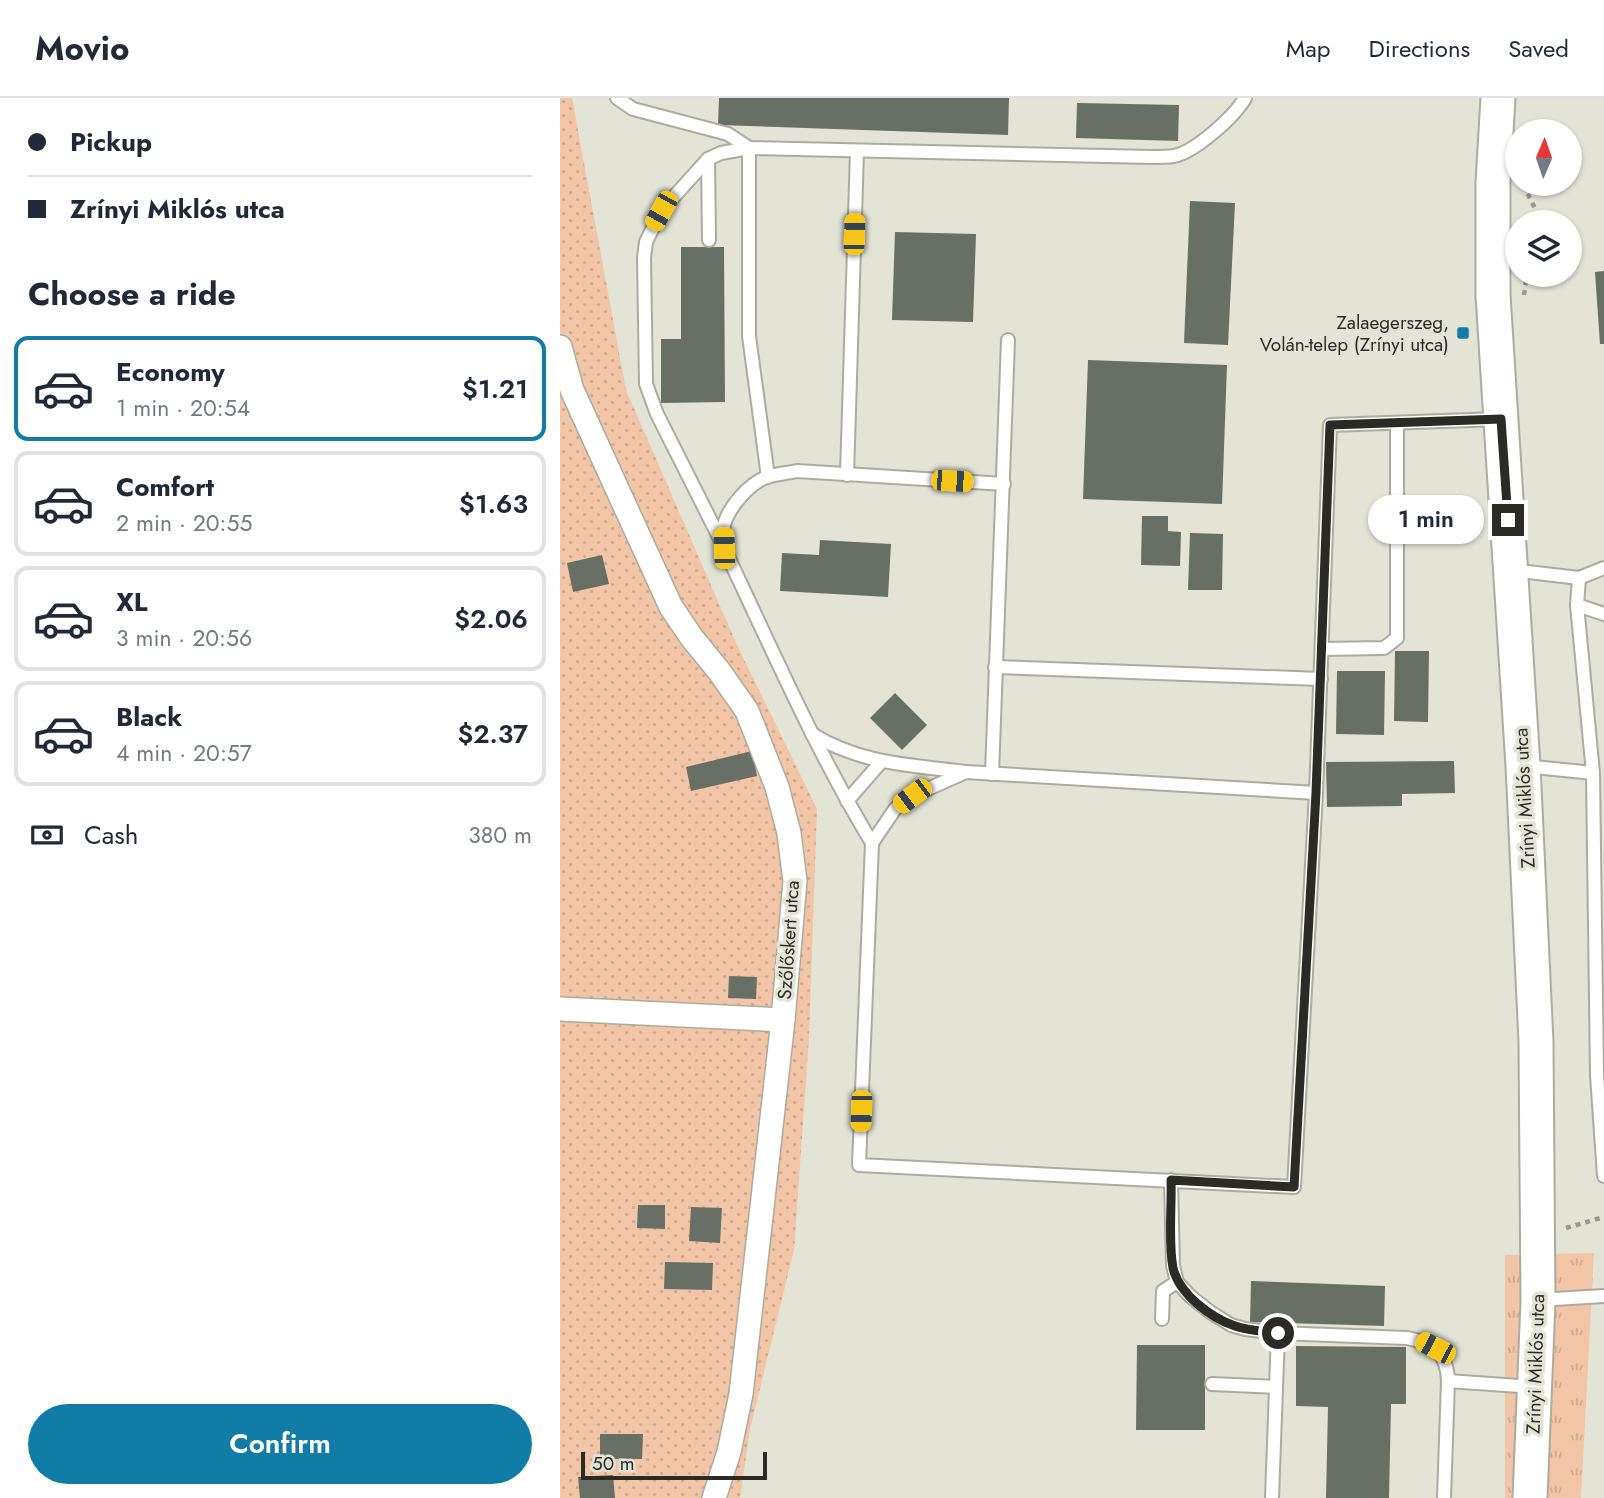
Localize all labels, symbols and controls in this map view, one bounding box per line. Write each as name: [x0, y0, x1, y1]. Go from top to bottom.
text: Movio: [35, 25, 129, 72]
text: Map: [1286, 31, 1331, 66]
text: Directions: [1369, 31, 1470, 66]
text: Saved: [1508, 31, 1569, 66]
north arrow: [1505, 119, 1582, 196]
map controls: [1505, 119, 1582, 287]
text: Pickup: [70, 123, 152, 161]
car: [642, 188, 681, 234]
text: Zrínyi Miklós utca: [70, 190, 285, 228]
button: layers: [1505, 210, 1582, 287]
car: [843, 213, 866, 255]
text: Choose a ride: [28, 271, 236, 317]
place label: Zalaegerszeg, Volán-telep (Zrínyi utca): [1260, 309, 1449, 358]
marker: Zalaegerszeg, Volán-telep (Zrínyi utca): [1455, 325, 1471, 341]
text: Economy: [116, 353, 225, 391]
icon: car: [32, 357, 95, 420]
text: $1.21: [462, 370, 528, 408]
text: 1 min · 20:54: [116, 391, 250, 425]
text: Comfort: [116, 468, 214, 506]
car: [931, 469, 974, 493]
icon: car: [32, 472, 95, 535]
text: $1.63: [459, 485, 528, 523]
callout: 1 min: [1368, 496, 1483, 544]
text: 1 min: [1398, 502, 1454, 536]
route end: [1492, 504, 1524, 536]
text: 2 min · 20:55: [116, 506, 252, 540]
car: [713, 527, 736, 569]
text: XL: [116, 583, 148, 621]
icon: car: [32, 587, 95, 650]
text: $2.06: [454, 600, 528, 638]
text: 3 min · 20:56: [116, 621, 252, 655]
text: Black: [116, 698, 182, 736]
icon: car: [32, 702, 95, 765]
text: $2.37: [457, 715, 528, 753]
street label: Zrínyi Miklós utca: [1507, 727, 1542, 869]
text: 4 min · 20:57: [116, 736, 252, 770]
car: [889, 775, 936, 817]
icon: cash: [28, 816, 66, 854]
text: Cash: [84, 816, 138, 854]
text: 380 m: [468, 818, 532, 852]
street label: Szőlőskert utca: [771, 880, 806, 1000]
car: [850, 1090, 873, 1132]
street label: Zrínyi Miklós utca: [1520, 1293, 1551, 1435]
route start: [1262, 1317, 1294, 1349]
car: [1412, 1329, 1459, 1367]
button: Confirm: [28, 1404, 532, 1484]
scale bar: [581, 1449, 766, 1481]
text: 50 m: [592, 1450, 635, 1477]

